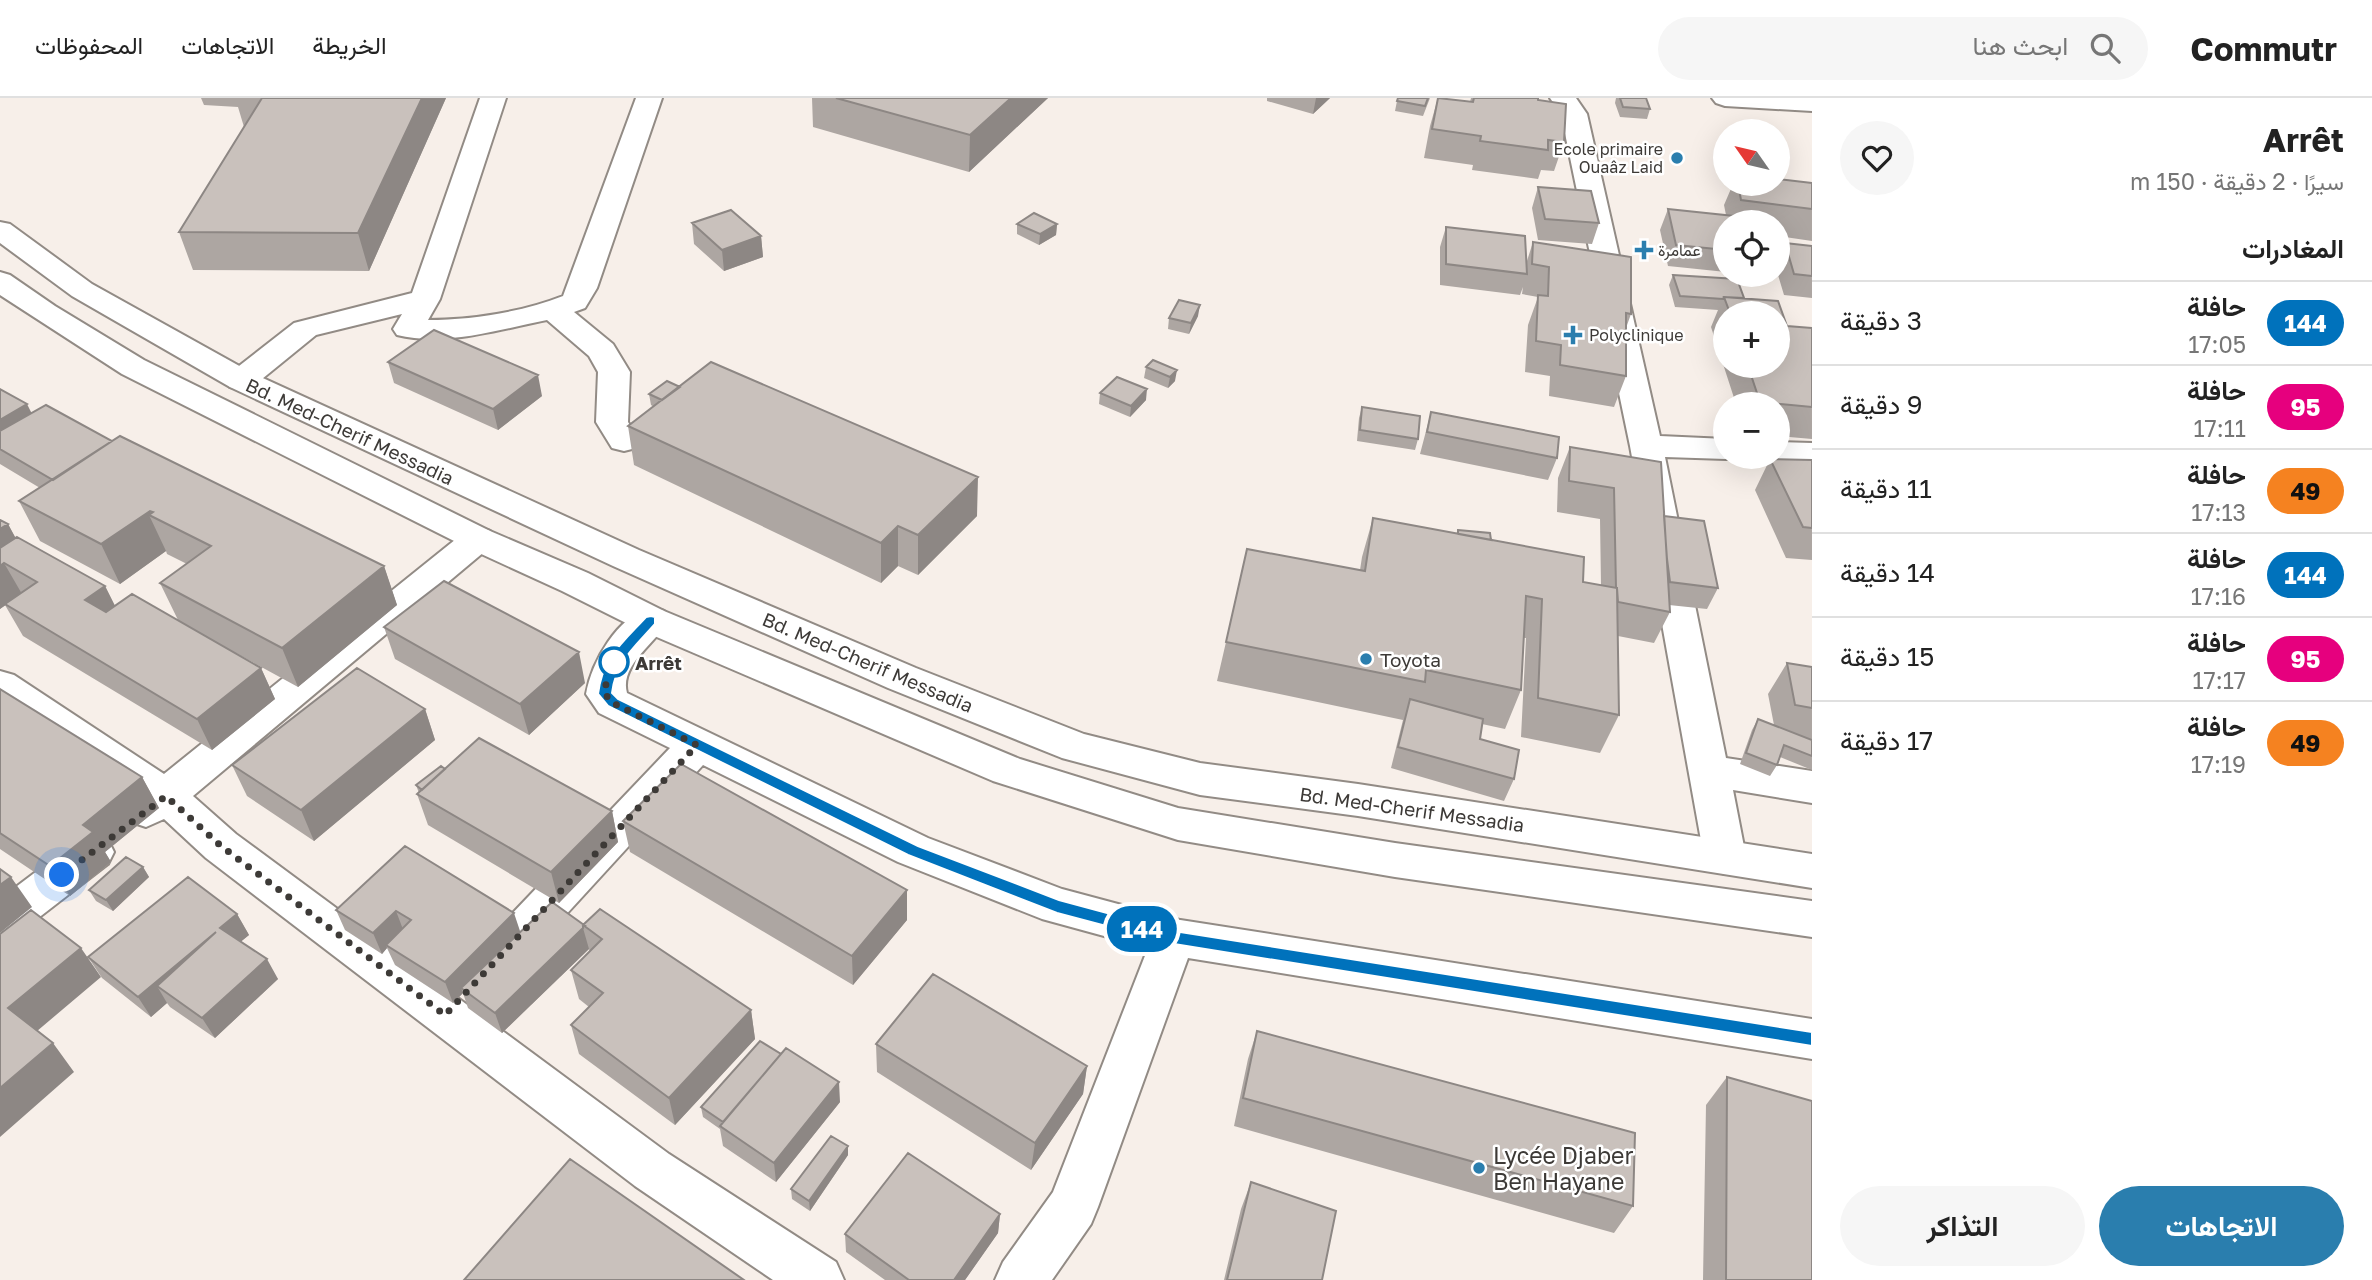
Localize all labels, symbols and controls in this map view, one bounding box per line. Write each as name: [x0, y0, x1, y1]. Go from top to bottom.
search box: [1658, 17, 2148, 80]
icon: search: [2086, 29, 2124, 67]
text: Commutr: [2190, 29, 2337, 68]
text: المحفوظات: [35, 30, 143, 59]
text: الاتجاهات: [181, 30, 274, 59]
text: الخريطة: [312, 30, 387, 59]
text: ابحث هنا: [1973, 30, 2068, 61]
north arrow: [1713, 119, 1790, 196]
map controls: [1713, 119, 1790, 469]
text: Arrêt: [2263, 120, 2344, 159]
button: heart: [1840, 121, 1914, 195]
place label: Ecole primaire Ouaâz Laid: [1554, 139, 1663, 177]
marker: Ecole primaire Ouaâz Laid: [1669, 150, 1685, 166]
text: سيرًا · 2 دقيقة · 150 m: [2130, 167, 2344, 195]
button: locate: [1713, 210, 1790, 287]
text: المغادرات: [2242, 233, 2344, 264]
place label: عمامرة: [1658, 240, 1701, 261]
marker: عمامرة: [1636, 242, 1652, 258]
text: حافلة: [2187, 291, 2246, 322]
button: +: [1713, 301, 1790, 378]
text: 3 دقيقة: [1840, 305, 1922, 336]
text: 144: [2284, 308, 2327, 337]
marker: Polyclinique: [1563, 325, 1583, 345]
place label: Polyclinique: [1589, 325, 1683, 345]
text: 17:05: [2188, 330, 2246, 358]
street label: Bd. Med-Cherif Messadia: [242, 373, 458, 489]
text: حافلة: [2187, 375, 2246, 406]
text: 9 دقيقة: [1840, 389, 1922, 420]
button: −: [1713, 392, 1790, 469]
text: 95: [2291, 392, 2320, 421]
text: 17:11: [2193, 414, 2246, 442]
text: حافلة: [2187, 459, 2246, 490]
text: 11 دقيقة: [1840, 473, 1932, 504]
text: 49: [2290, 476, 2321, 505]
text: 17:13: [2191, 498, 2246, 526]
text: حافلة: [2187, 543, 2246, 574]
text: 14 دقيقة: [1840, 557, 1935, 588]
text: 144: [2284, 560, 2327, 589]
text: 17:16: [2191, 582, 2246, 610]
street label: Bd. Med-Cherif Messadia: [759, 607, 977, 717]
text: حافلة: [2187, 627, 2246, 658]
text: 15 دقيقة: [1840, 641, 1934, 672]
text: 95: [2291, 644, 2320, 673]
marker: Arrêt: [599, 647, 629, 677]
place label: Toyota: [1380, 648, 1441, 671]
place label: Arrêt: [635, 651, 682, 674]
marker: Toyota: [1358, 651, 1374, 667]
text: 17:17: [2192, 666, 2246, 694]
text: حافلة: [2187, 711, 2246, 742]
text: 17 دقيقة: [1840, 725, 1933, 756]
text: 49: [2290, 728, 2321, 757]
text: 17:19: [2191, 750, 2246, 778]
street label: Bd. Med-Cherif Messadia: [1298, 782, 1526, 836]
your location: [44, 857, 79, 892]
line badge: 144: [1102, 906, 1182, 952]
text: 144: [1121, 914, 1163, 943]
place label: Lycée Djaber Ben Hayane: [1493, 1141, 1633, 1195]
marker: Lycée Djaber Ben Hayane: [1471, 1160, 1487, 1176]
button: التذاكر: [1840, 1186, 2085, 1266]
button: الاتجاهات: [2099, 1186, 2344, 1266]

